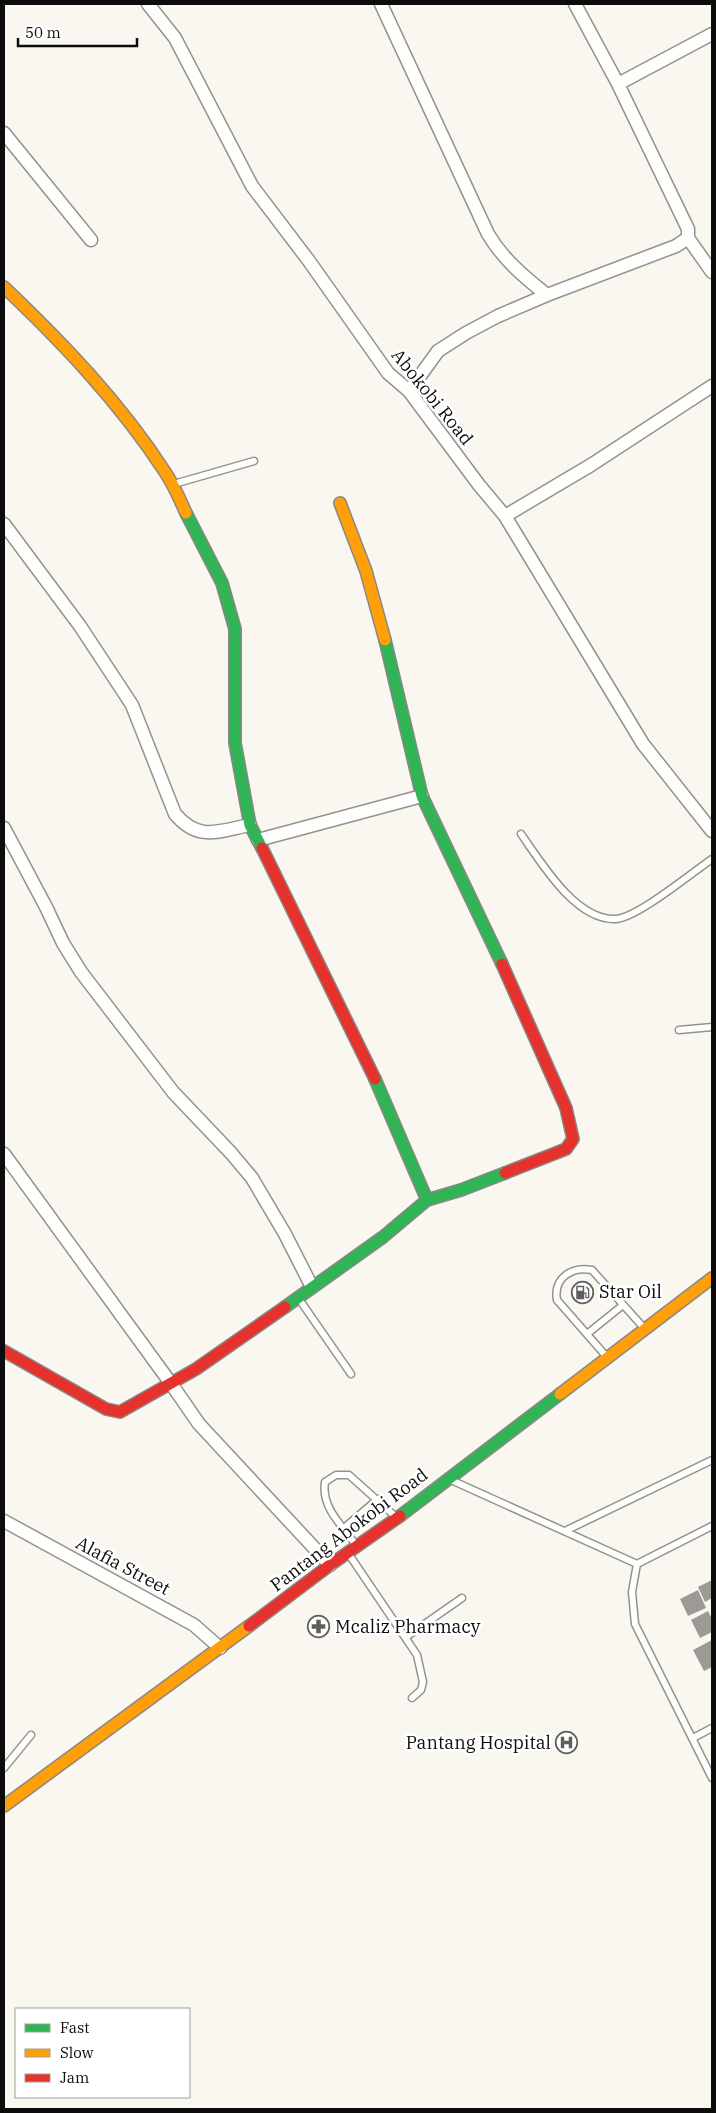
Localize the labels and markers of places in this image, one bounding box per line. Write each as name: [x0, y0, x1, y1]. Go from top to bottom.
fuel station icon: Star Oil: [571, 1280, 595, 1304]
place label: Star Oil: [599, 1280, 662, 1303]
pharmacy icon: Mcaliz Pharmacy: [307, 1615, 331, 1639]
place label: Mcaliz Pharmacy: [335, 1615, 481, 1638]
place label: Pantang Hospital: [406, 1731, 551, 1754]
hospital icon: Pantang Hospital: [555, 1731, 579, 1755]

